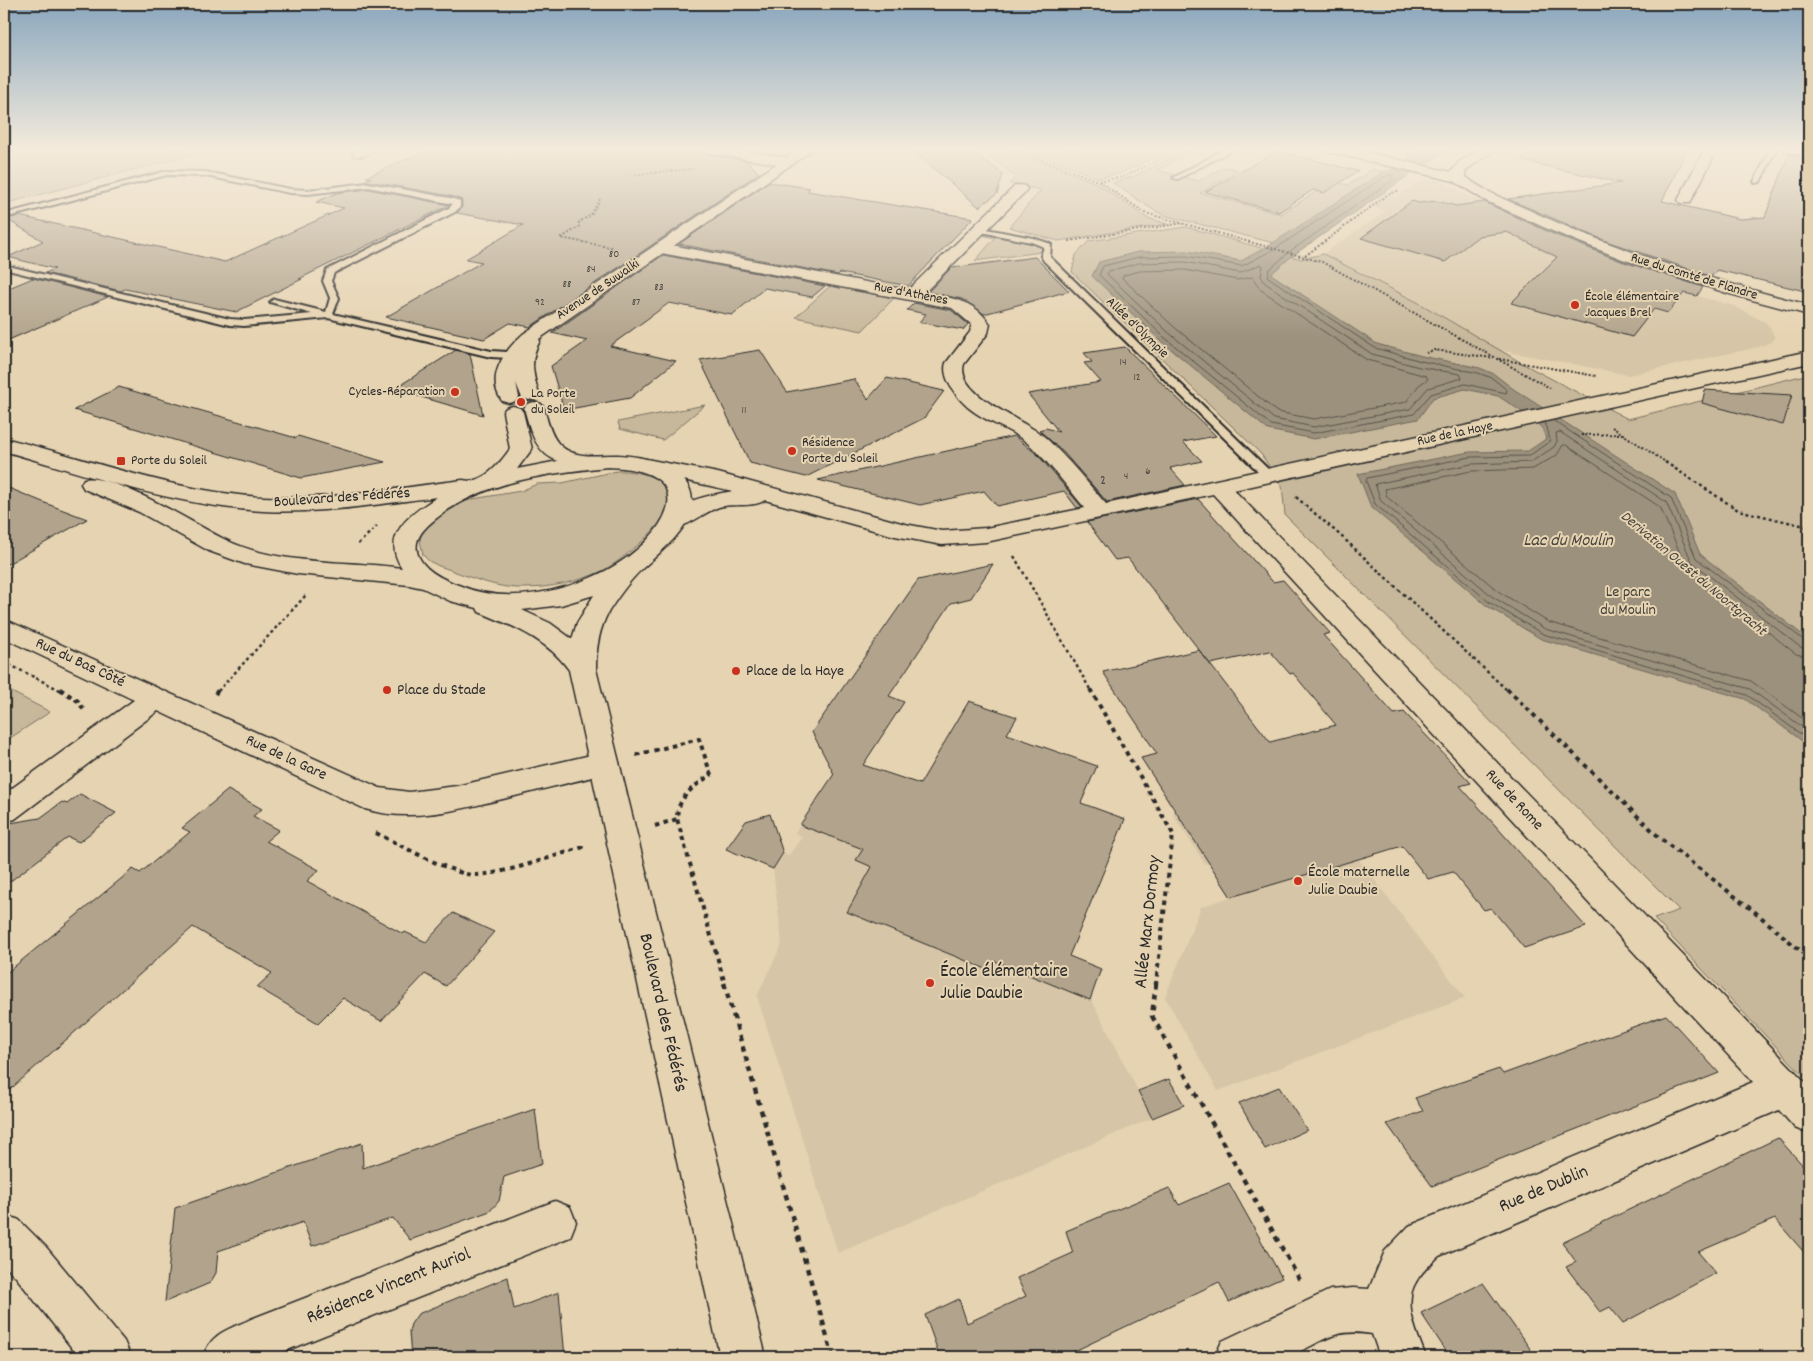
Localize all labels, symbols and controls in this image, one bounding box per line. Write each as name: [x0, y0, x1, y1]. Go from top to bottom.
house number: 80: [609, 247, 619, 263]
street label: Rue du Comté de Flandre: [1628, 248, 1760, 306]
street label: Avenue de Suwalki: [552, 254, 644, 325]
house number: 84: [587, 262, 595, 278]
house number: 88: [563, 277, 571, 293]
street label: Rue d'Athènes: [872, 277, 950, 311]
house number: 83: [654, 280, 664, 296]
place label: École élémentaire Jacques Brel: [1585, 287, 1679, 323]
street label: Allée d'Olympie: [1101, 293, 1173, 363]
house number: 92: [535, 295, 545, 311]
house number: 87: [632, 295, 640, 311]
marker: École élémentaire Jacques Brel: [1569, 299, 1581, 311]
house number: 14: [1120, 355, 1126, 371]
house number: 12: [1133, 370, 1141, 386]
place label: Cycles-Réparation: [349, 382, 445, 402]
place label: La Porte du Soleil: [531, 384, 576, 420]
marker: Cycles-Réparation: [449, 386, 461, 398]
marker: La Porte du Soleil: [515, 396, 527, 408]
house number: 11: [742, 403, 746, 419]
street label: Rue de la Haye: [1415, 416, 1495, 452]
place label: Résidence Porte du Soleil: [802, 433, 879, 469]
marker: Résidence Porte du Soleil: [786, 445, 798, 457]
place label: Porte du Soleil: [131, 451, 208, 471]
marker: Porte du Soleil: [115, 455, 127, 467]
house number: 6: [1145, 464, 1151, 480]
house number: 4: [1124, 469, 1128, 485]
house number: 2: [1100, 471, 1106, 491]
street label: Boulevard des Fédérés: [273, 482, 411, 514]
water label: Derivation Ouest du Noortgracht: [1615, 506, 1772, 643]
water label: Lac du Moulin: [1523, 529, 1614, 554]
park label: Le parc du Moulin: [1600, 581, 1656, 622]
street label: Rue du Bas Côté: [31, 632, 129, 694]
place label: Place de la Haye: [746, 660, 844, 683]
marker: Place de la Haye: [730, 665, 742, 677]
place label: Place du Stade: [397, 679, 486, 702]
marker: Place du Stade: [381, 684, 393, 696]
street label: Rue de la Gare: [242, 729, 330, 787]
street label: Rue de Rome: [1479, 764, 1549, 836]
street label: Allée Marx Dormoy: [1129, 854, 1169, 990]
place label: École maternelle Julie Daubie: [1308, 861, 1410, 902]
marker: École maternelle Julie Daubie: [1292, 875, 1304, 887]
street label: Boulevard des Fédérés: [631, 931, 693, 1095]
place label: École élémentaire Julie Daubie: [940, 959, 1068, 1008]
marker: École élémentaire Julie Daubie: [924, 977, 936, 989]
street label: Rue de Dublin: [1495, 1159, 1593, 1221]
street label: Résidence Vincent Auriol: [303, 1242, 476, 1332]

